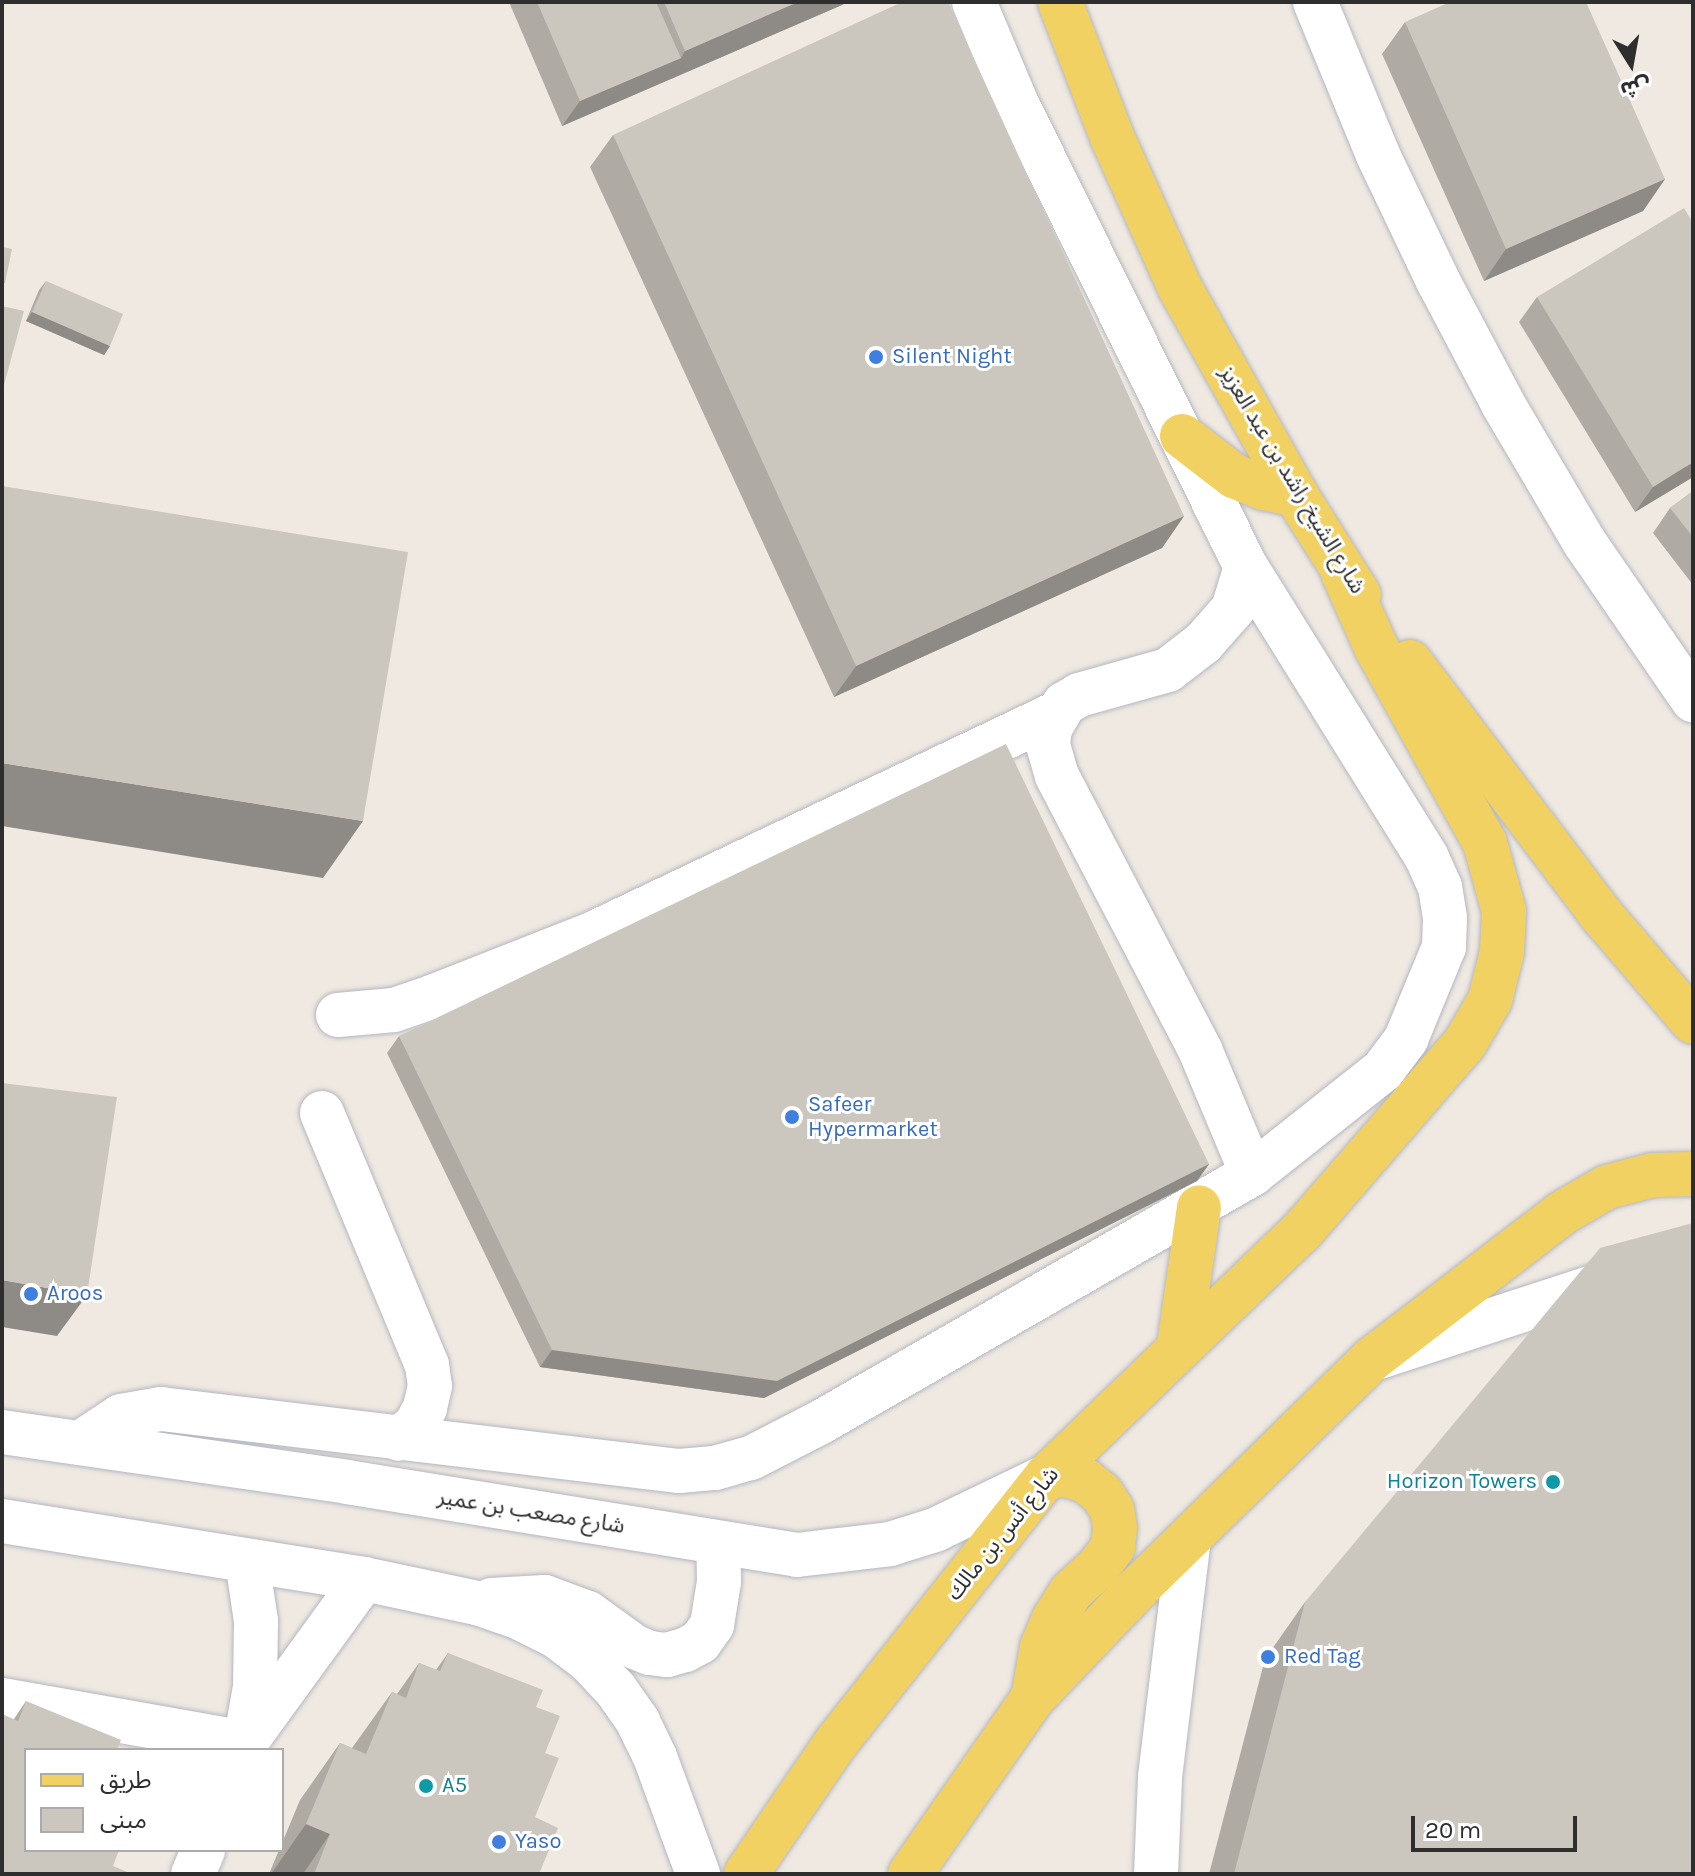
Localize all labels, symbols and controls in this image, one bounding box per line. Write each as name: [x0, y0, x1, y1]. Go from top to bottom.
north arrow: [1591, 24, 1671, 104]
text: ش: [1618, 72, 1653, 103]
place label: Silent Night: [892, 344, 1012, 370]
marker: Silent Night: [867, 348, 885, 366]
street label: شارع الشيخ راشد بن عبد العزيز: [1213, 361, 1371, 599]
place label: Safeer Hypermarket: [808, 1091, 938, 1142]
marker: Safeer Hypermarket: [783, 1108, 801, 1126]
place label: Aroos: [47, 1281, 103, 1307]
marker: Aroos: [22, 1285, 40, 1303]
street label: شارع أنس بن مالك: [941, 1462, 1065, 1606]
place label: Horizon Towers: [1387, 1469, 1537, 1495]
marker: Horizon Towers: [1544, 1473, 1562, 1491]
street label: شارع مصعب بن عمير: [436, 1484, 626, 1540]
place label: Red Tag: [1284, 1644, 1361, 1670]
marker: Red Tag: [1259, 1648, 1277, 1666]
legend: [24, 1748, 284, 1852]
text: طريق: [100, 1766, 152, 1794]
place label: A5: [442, 1773, 467, 1799]
marker: A5: [417, 1777, 435, 1795]
scale bar: [1415, 1800, 1581, 1850]
text: مبنى: [100, 1806, 147, 1834]
text: 20 m: [1425, 1816, 1481, 1844]
place label: Yaso: [515, 1829, 561, 1855]
marker: Yaso: [490, 1833, 508, 1851]

